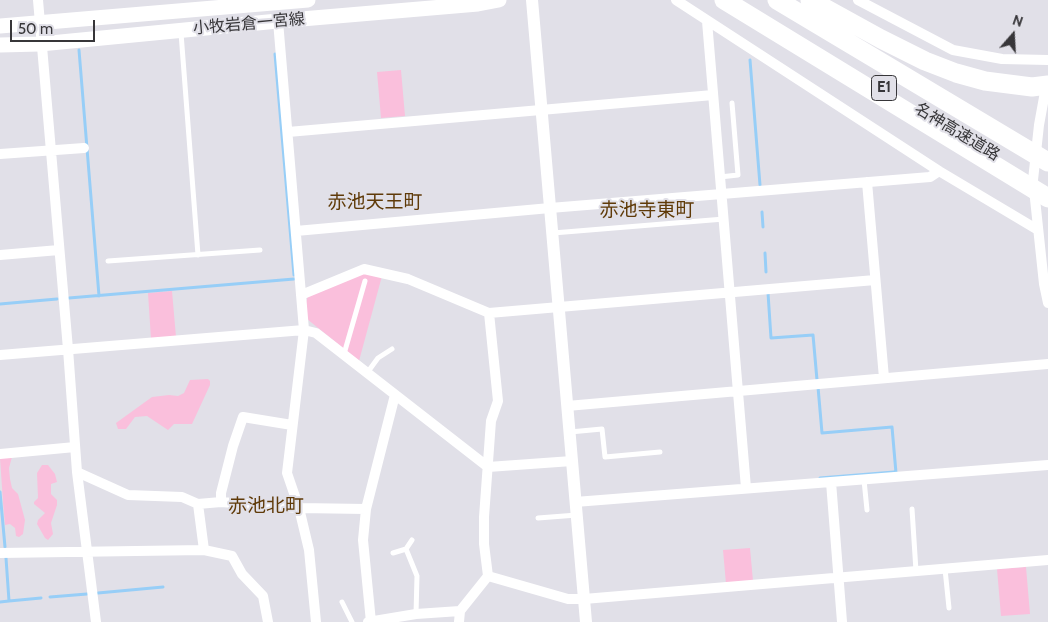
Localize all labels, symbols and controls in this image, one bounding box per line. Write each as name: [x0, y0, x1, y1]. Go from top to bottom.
scale bar: [12, 10, 98, 42]
street label: 小牧岩倉一宮線: [192, 10, 306, 38]
north arrow: [988, 10, 1038, 60]
text: N: [1010, 11, 1025, 31]
text: 50 m: [18, 20, 53, 38]
road number: E1: [872, 76, 896, 100]
street label: 名神高速道路: [911, 99, 1003, 165]
district label: 赤池天王町: [328, 191, 422, 213]
district label: 赤池寺東町: [600, 199, 694, 221]
district label: 赤池北町: [228, 495, 304, 517]

